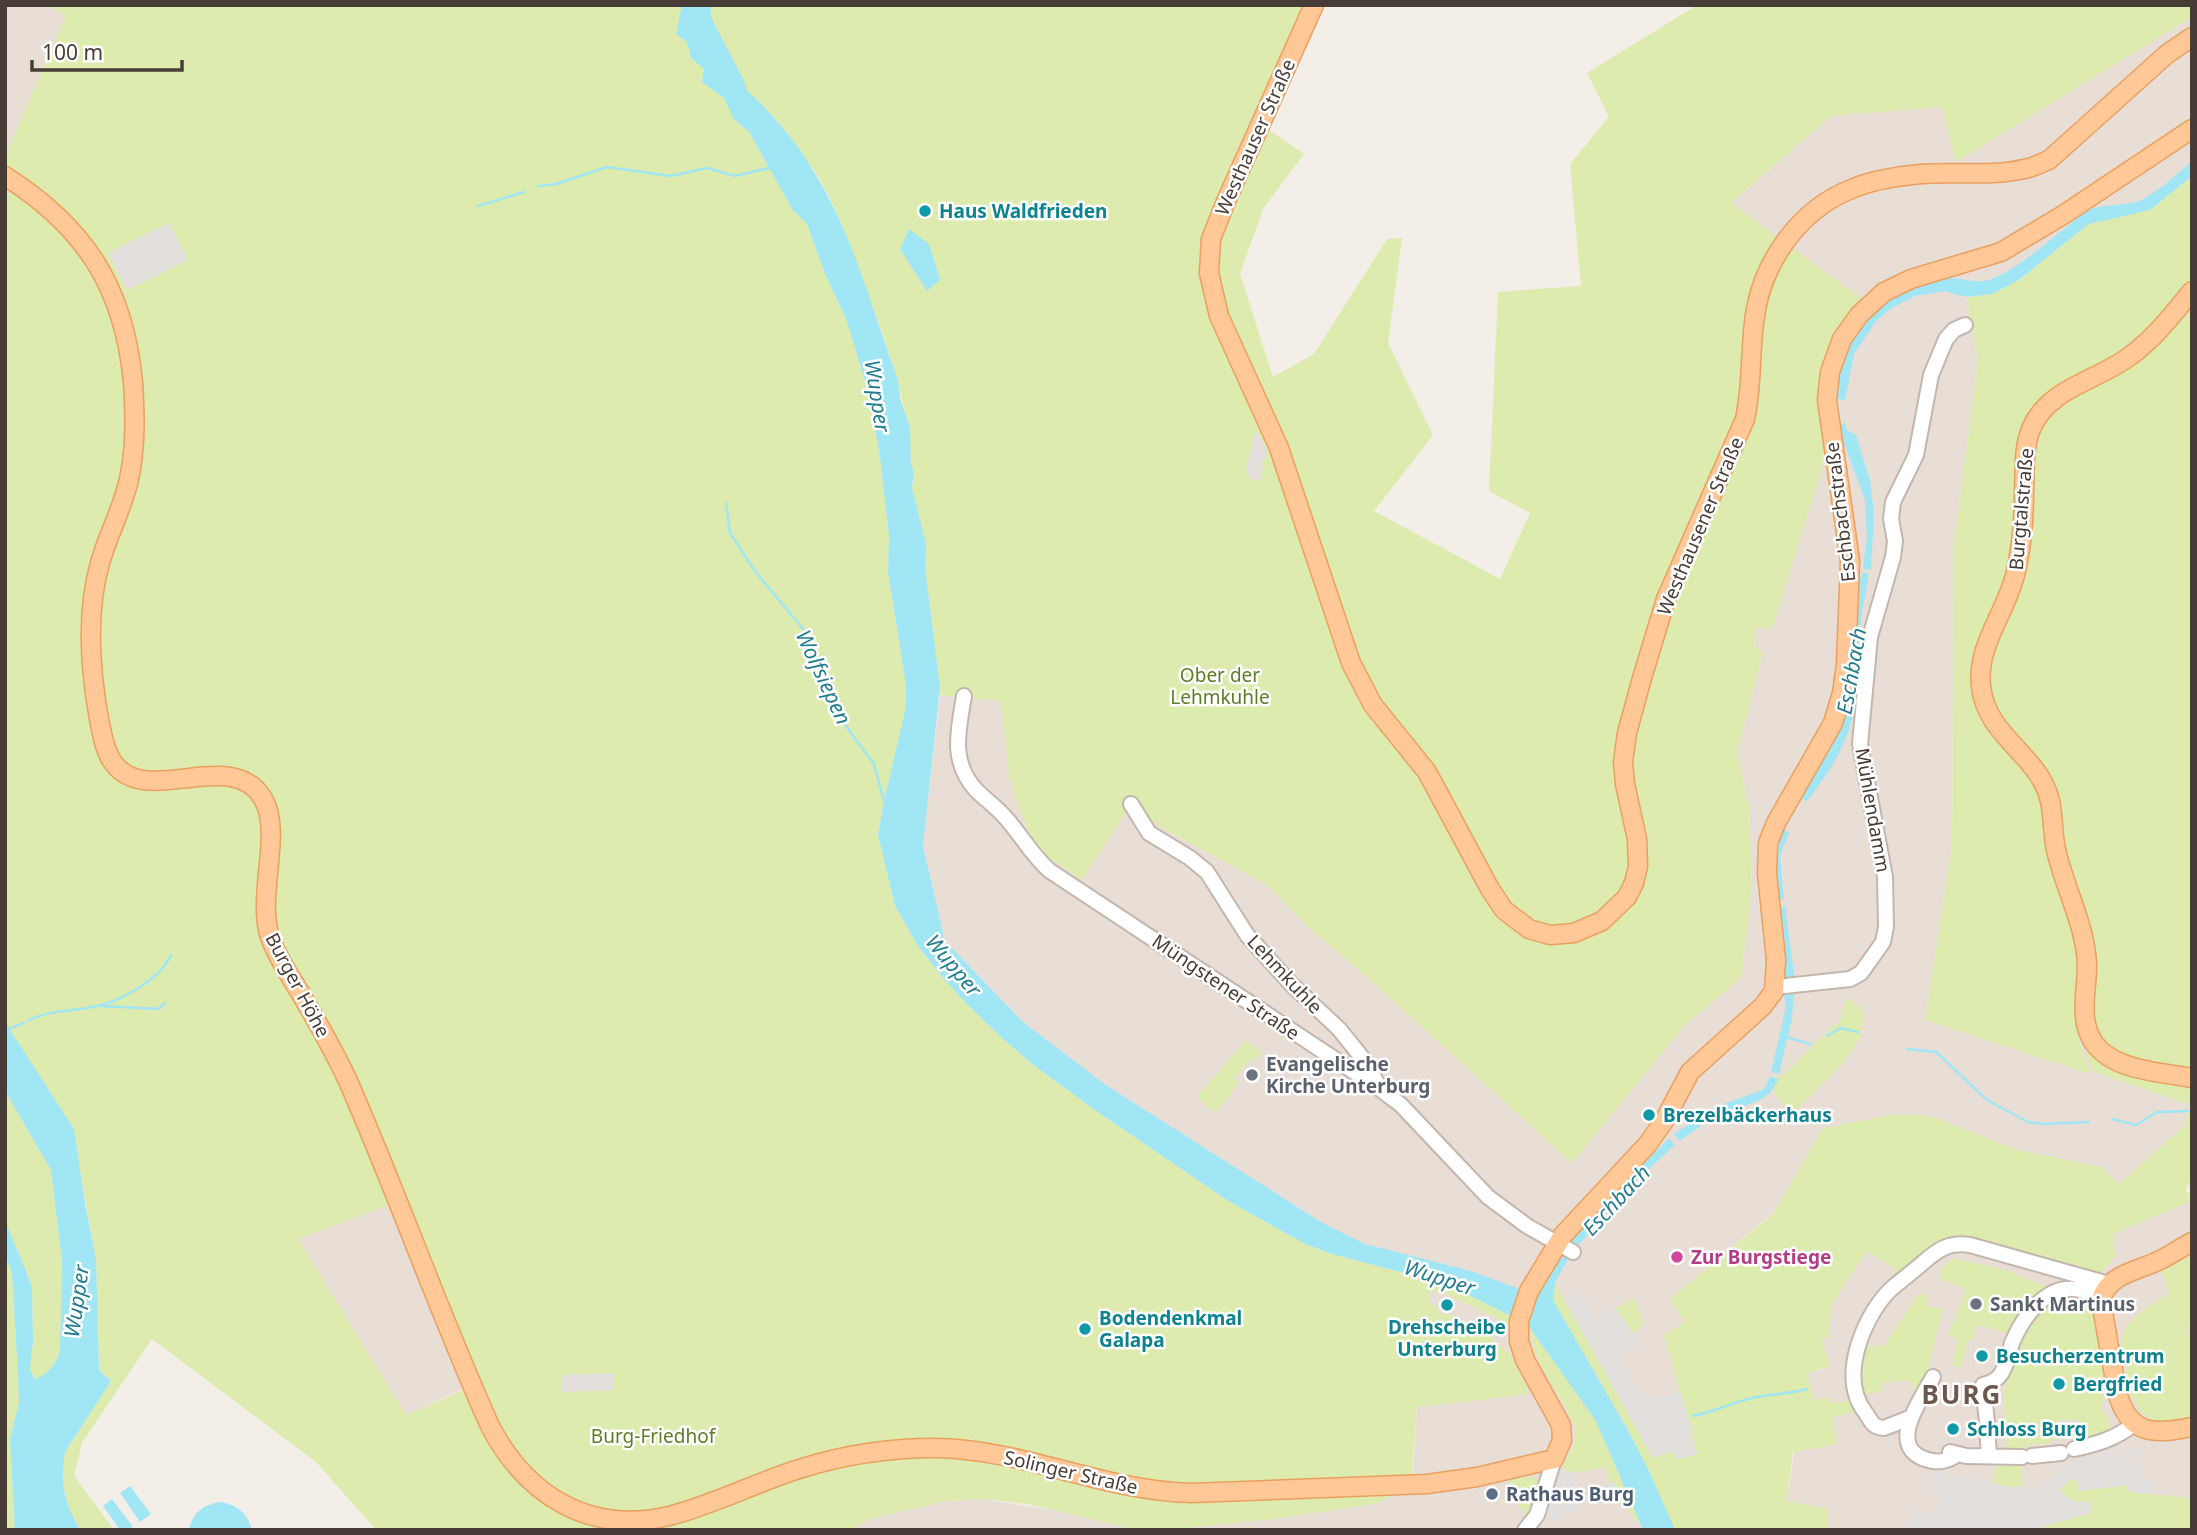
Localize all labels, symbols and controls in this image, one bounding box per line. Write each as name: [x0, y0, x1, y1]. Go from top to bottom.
scale bar: [32, 28, 182, 72]
text: 100 m: [42, 38, 103, 66]
street label: Westhauser Straße: [1209, 55, 1301, 219]
place label: Haus Waldfrieden: [939, 198, 1107, 224]
marker: Haus Waldfrieden: [917, 203, 933, 219]
water label: Wupper: [858, 358, 898, 436]
street label: Westhausener Straße: [1651, 433, 1749, 619]
street label: Eschbachstraße: [1819, 441, 1861, 583]
street label: Burgtalstraße: [2003, 447, 2039, 571]
water label: Wolfsiepen: [790, 625, 858, 729]
water label: Eschbach: [1830, 626, 1872, 716]
park label: Ober der Lehmkuhle: [1170, 662, 1270, 710]
street label: Mühlendamm: [1849, 746, 1897, 874]
street label: Burger Höhe: [260, 928, 336, 1042]
water label: Wupper: [920, 928, 989, 1003]
street label: Müngstener Straße: [1147, 928, 1305, 1046]
street label: Lehmkuhle: [1242, 929, 1328, 1019]
place label: Evangelische Kirche Unterburg: [1266, 1051, 1430, 1099]
marker: Evangelische Kirche Unterburg: [1244, 1067, 1260, 1083]
place label: Brezelbäckerhaus: [1663, 1102, 1832, 1128]
marker: Brezelbäckerhaus: [1641, 1107, 1657, 1123]
water label: Eschbach: [1576, 1159, 1656, 1241]
place label: Zur Burgstiege: [1691, 1244, 1831, 1270]
marker: Zur Burgstiege: [1669, 1249, 1685, 1265]
water label: Wupper: [1401, 1252, 1481, 1302]
water label: Wupper: [57, 1261, 95, 1339]
place label: Sankt Martinus: [1990, 1291, 2135, 1317]
marker: Sankt Martinus: [1968, 1296, 1984, 1312]
marker: Drehscheibe Unterburg: [1439, 1297, 1455, 1313]
place label: Bodendenkmal Galapa: [1099, 1305, 1242, 1353]
place label: Drehscheibe Unterburg: [1388, 1314, 1506, 1362]
marker: Bodendenkmal Galapa: [1077, 1321, 1093, 1337]
place label: Besucherzentrum: [1996, 1343, 2165, 1369]
marker: Besucherzentrum: [1974, 1348, 1990, 1364]
place label: Bergfried: [2073, 1371, 2162, 1397]
district label: BURG: [1922, 1376, 2002, 1412]
marker: Bergfried: [2051, 1376, 2067, 1392]
place label: Schloss Burg: [1967, 1416, 2086, 1442]
marker: Schloss Burg: [1945, 1421, 1961, 1437]
park label: Burg-Friedhof: [591, 1423, 717, 1449]
street label: Solinger Straße: [1001, 1444, 1141, 1500]
place label: Rathaus Burg: [1506, 1481, 1634, 1507]
marker: Rathaus Burg: [1484, 1486, 1500, 1502]

